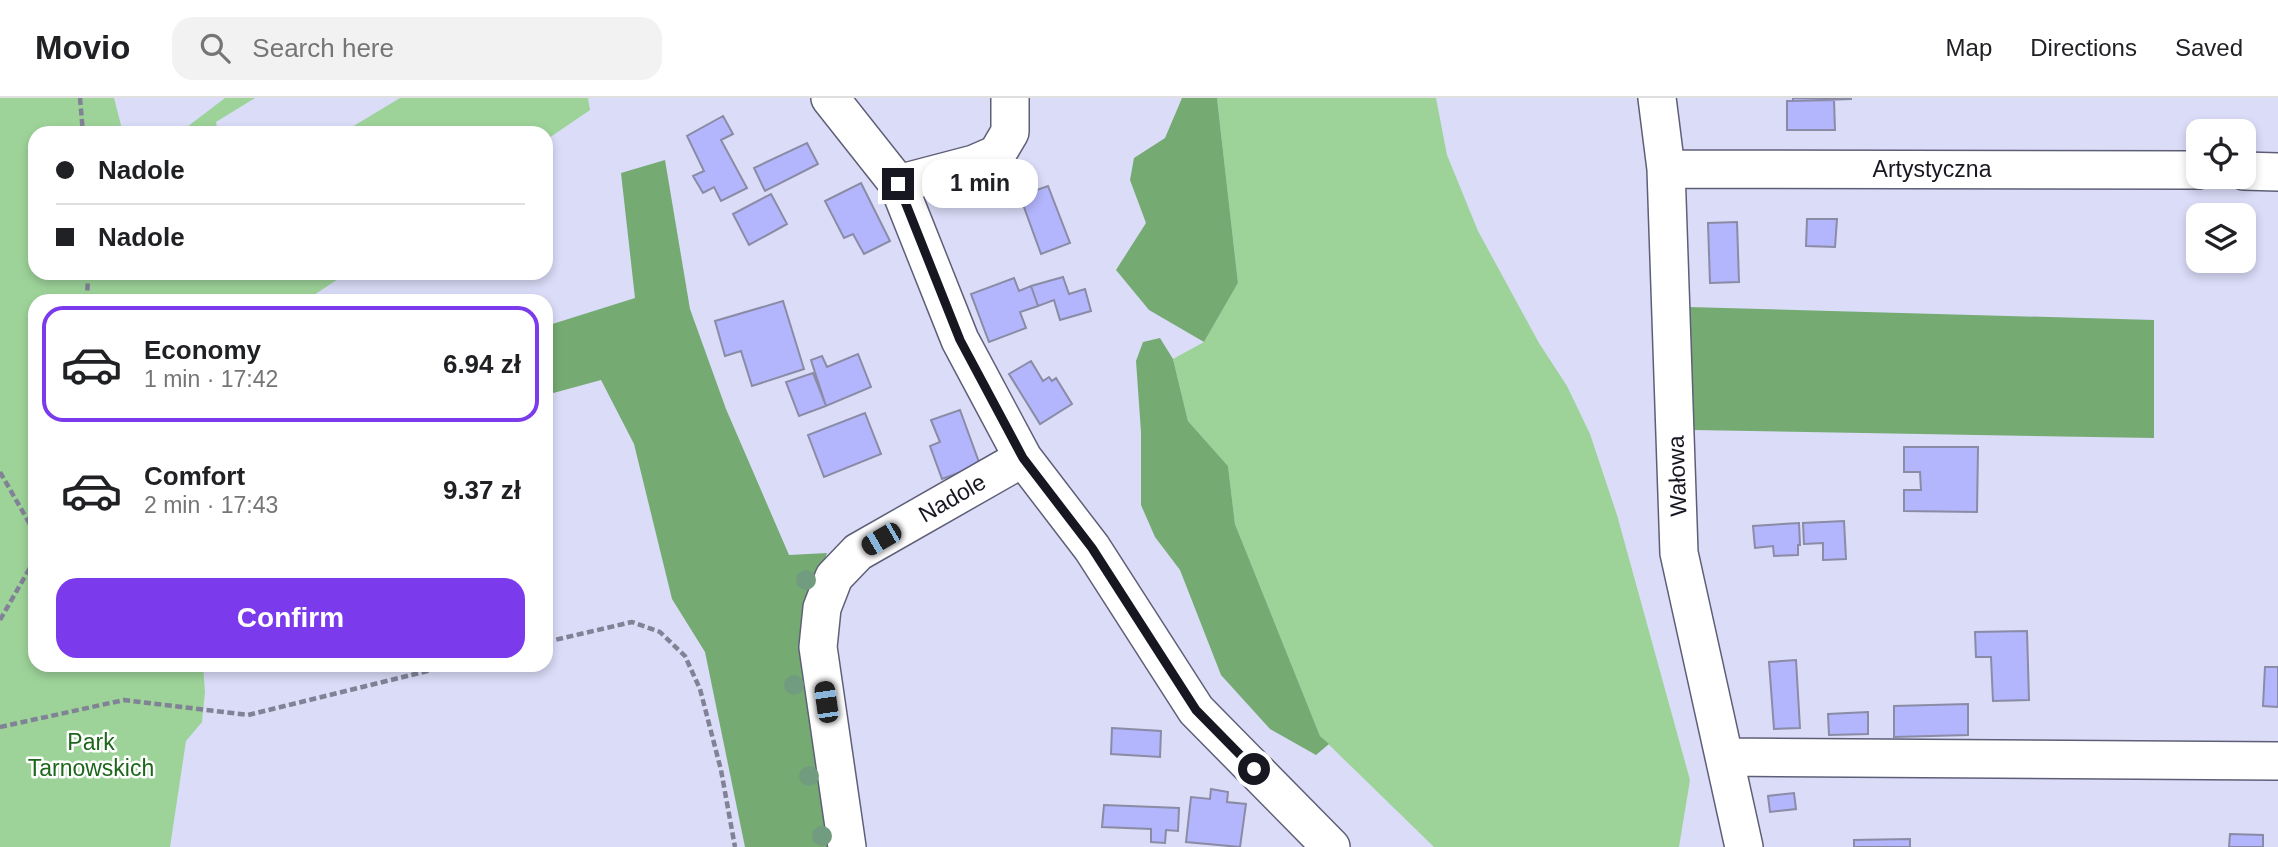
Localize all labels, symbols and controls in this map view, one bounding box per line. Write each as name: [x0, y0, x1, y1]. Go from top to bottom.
search box: [172, 17, 662, 80]
text: Movio: [35, 29, 130, 66]
icon: search: [196, 29, 234, 67]
text: Search here: [252, 33, 394, 63]
text: Map: [1946, 34, 1992, 61]
text: Directions: [2030, 34, 2137, 61]
text: Saved: [2175, 34, 2243, 61]
map controls: [2186, 119, 2256, 273]
button: locate: [2186, 119, 2256, 189]
text: Nadole: [98, 155, 185, 185]
street label: Artystyczna: [1873, 156, 1992, 182]
callout: 1 min: [922, 160, 1038, 208]
route end: [882, 168, 914, 200]
text: 1 min: [950, 170, 1010, 196]
button: layers: [2186, 203, 2256, 273]
text: Nadole: [98, 222, 185, 252]
icon: car: [60, 333, 123, 396]
text: Economy: [144, 335, 261, 365]
text: 6.94 zł: [443, 349, 521, 379]
text: 1 min · 17:42: [144, 366, 278, 392]
street label: Wałowa: [1663, 435, 1691, 517]
icon: car: [60, 459, 123, 522]
text: Comfort: [144, 461, 245, 491]
street label: Nadole: [914, 469, 990, 527]
text: 9.37 zł: [443, 475, 521, 505]
text: 2 min · 17:43: [144, 492, 278, 518]
car: [858, 519, 905, 559]
button: Confirm: [56, 578, 525, 658]
car: [813, 680, 840, 724]
park label: Park Tarnowskich: [28, 729, 154, 781]
route start: [1238, 753, 1270, 785]

